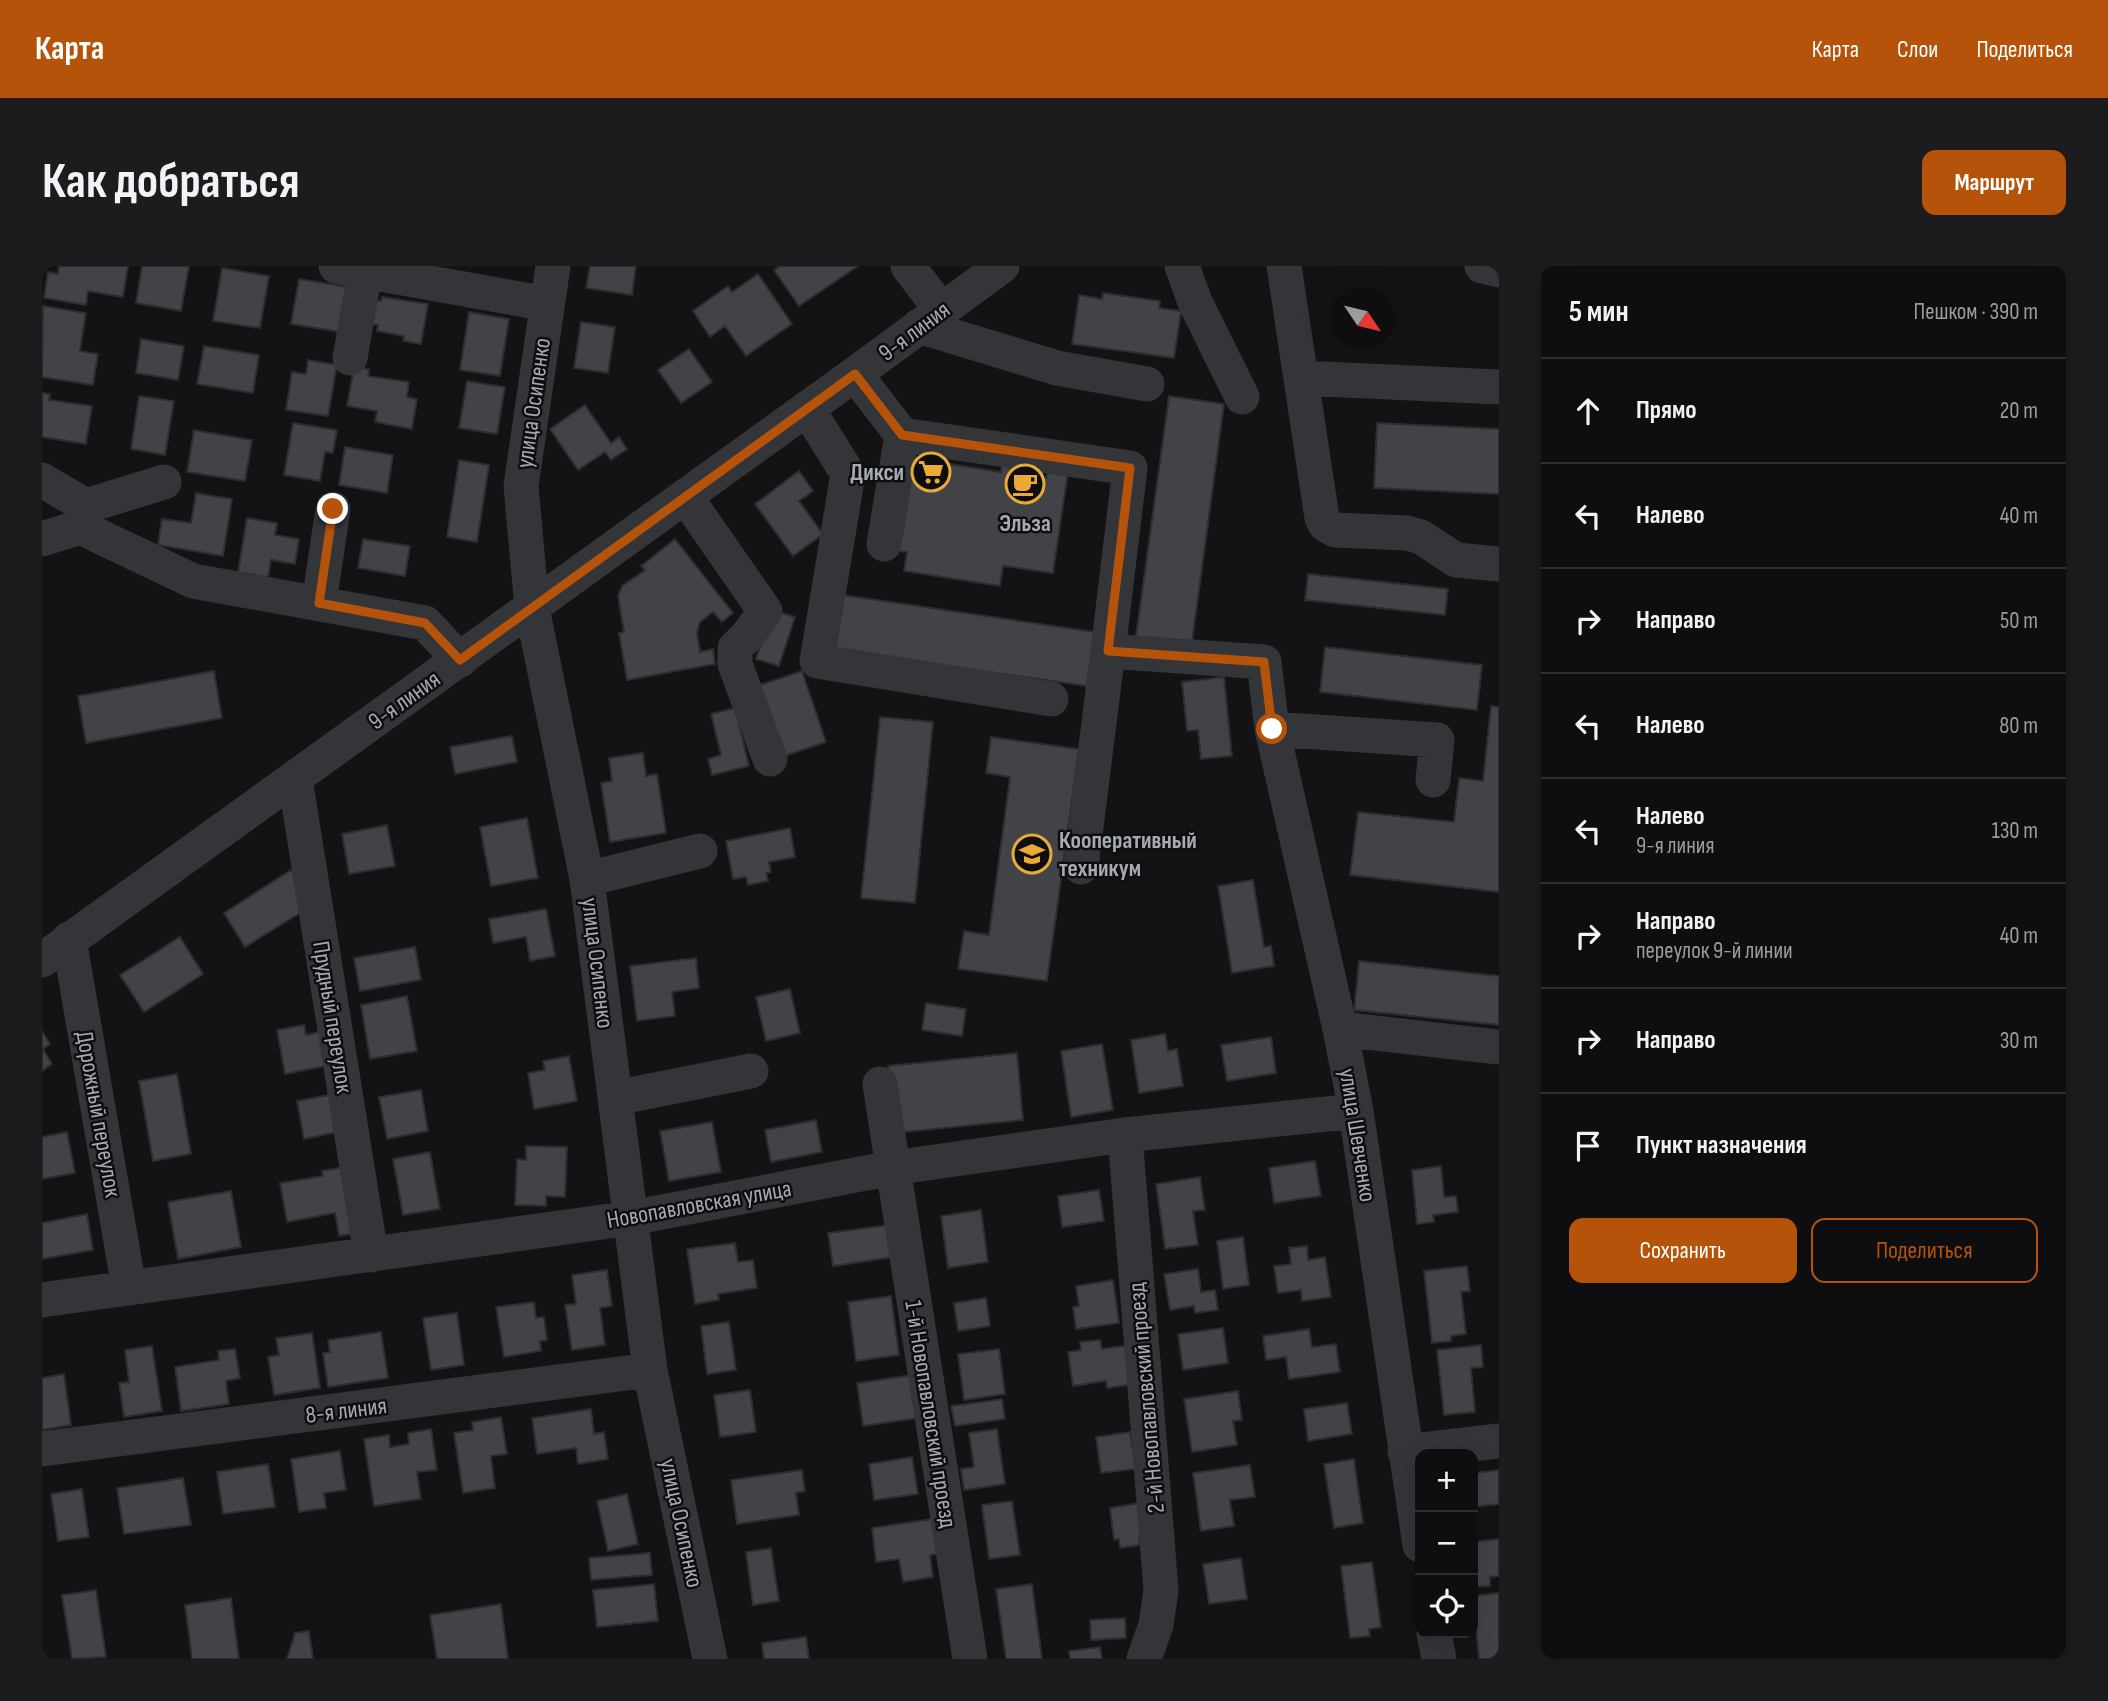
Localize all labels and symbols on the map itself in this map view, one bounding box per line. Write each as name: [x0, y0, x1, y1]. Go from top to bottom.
north arrow: [1331, 287, 1394, 350]
street label: 9-я линия: [873, 295, 956, 368]
street label: улица Осипенко: [510, 336, 557, 470]
supermarket icon: Дикси: [910, 451, 952, 493]
place label: Дикси: [850, 458, 904, 487]
cafe icon: Эльза: [1004, 463, 1046, 505]
route end: [317, 493, 348, 524]
place label: Эльза: [999, 509, 1051, 538]
street label: 9-я линия: [363, 665, 446, 736]
route start: [1256, 713, 1287, 744]
place label: Кооперативный техникум: [1059, 826, 1197, 883]
school or university icon: Кооперативный техникум: [1011, 833, 1053, 875]
street label: улица Осипенко: [575, 896, 620, 1030]
street label: Прудный переулок: [306, 939, 359, 1096]
street label: Дорожный переулок: [70, 1029, 128, 1200]
street label: улица Шевченко: [1333, 1066, 1382, 1204]
street label: Новопавловская улица: [605, 1174, 794, 1235]
street label: 2-й Новопавловский проезд: [1122, 1282, 1171, 1514]
street label: 1-й Новопавловский проезд: [898, 1298, 963, 1530]
street label: 8-я линия: [304, 1391, 388, 1430]
street label: улица Осипенко: [654, 1456, 709, 1590]

